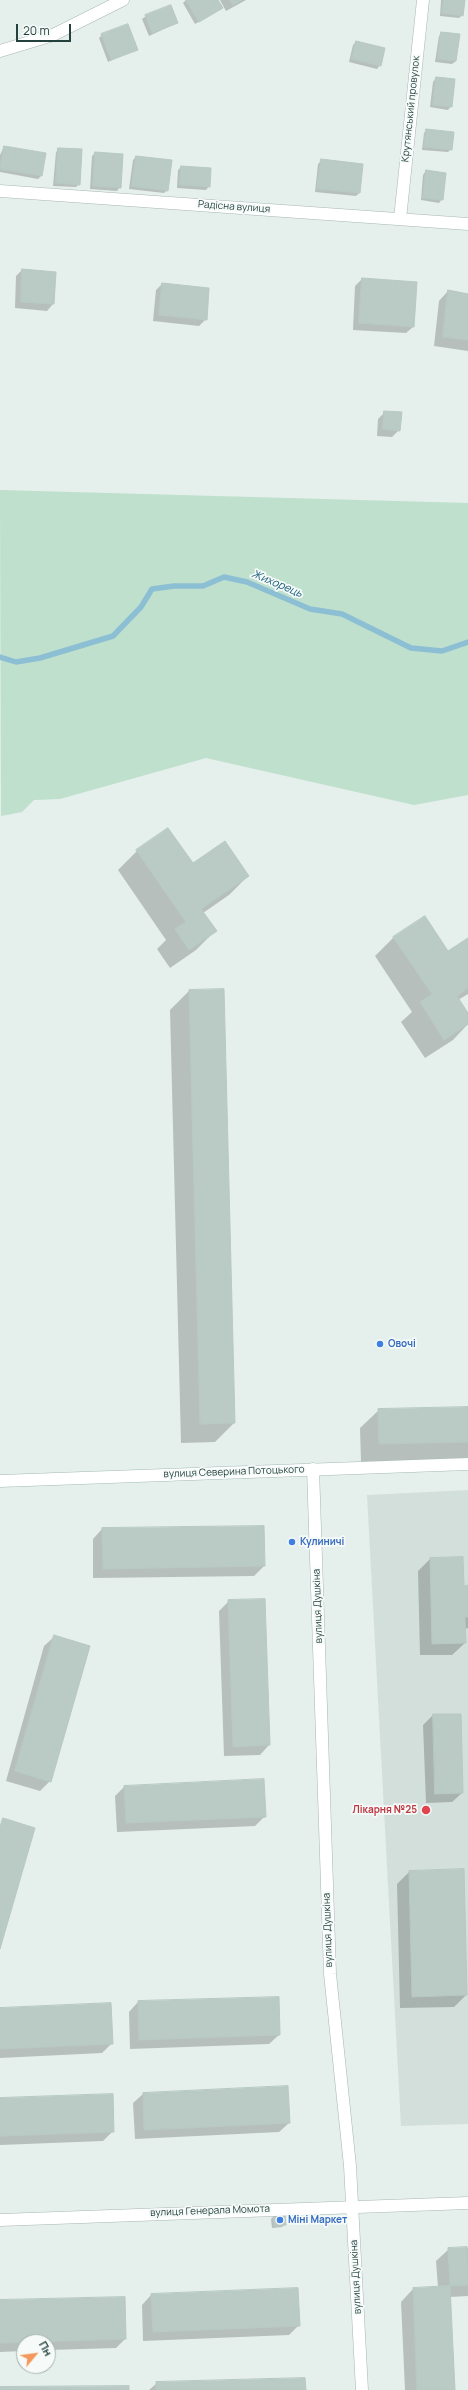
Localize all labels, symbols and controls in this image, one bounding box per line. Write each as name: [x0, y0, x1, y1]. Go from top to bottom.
scale bar: [18, 16, 73, 42]
text: 20 m: [23, 22, 50, 39]
street label: Крутянський провулок: [399, 55, 423, 163]
street label: Радісна вулиця: [197, 198, 271, 216]
water label: Жихорець: [250, 567, 304, 601]
place label: Овочі: [388, 1338, 416, 1350]
marker: Овочі: [375, 1339, 385, 1349]
street label: вулиця Северина Потоцького: [163, 1464, 305, 1480]
place label: Кулиничі: [300, 1536, 344, 1548]
marker: Кулиничі: [287, 1537, 297, 1547]
street label: вулиця Душкіна: [311, 1569, 325, 1643]
place label: Лікарня №25: [352, 1804, 417, 1816]
marker: Лікарня №25: [420, 1804, 432, 1816]
street label: вулиця Душкіна: [321, 1893, 335, 1967]
street label: вулиця Генерала Момота: [150, 2203, 270, 2219]
place label: Міні Маркет: [288, 2214, 347, 2226]
marker: Міні Маркет: [275, 2215, 285, 2225]
street label: вулиця Душкіна: [348, 2239, 364, 2315]
north arrow: [16, 2334, 56, 2374]
text: Пн: [36, 2338, 56, 2359]

